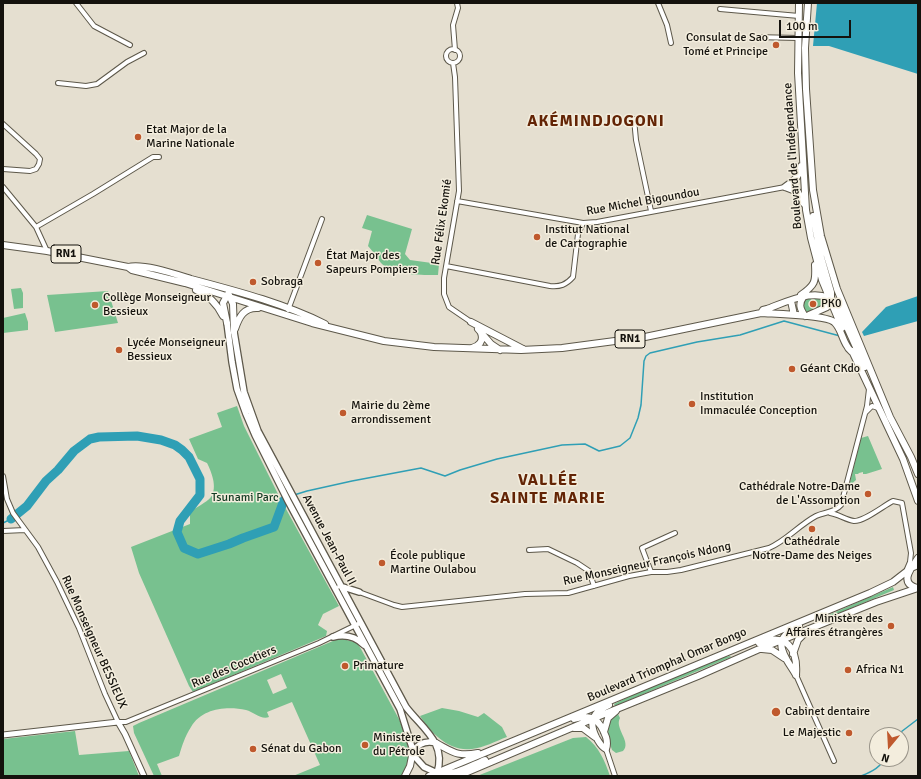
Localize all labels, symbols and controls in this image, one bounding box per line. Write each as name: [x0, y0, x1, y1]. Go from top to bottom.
scale bar: [781, 12, 853, 38]
text: 100 m: [786, 19, 818, 34]
place label: Consulat de Sao Tomé et Principe: [683, 31, 768, 59]
marker: Consulat de Sao Tomé et Principe: [771, 40, 781, 50]
street label: Boulevard de l'Indépendance: [781, 82, 805, 230]
district label: AKÉMINDJOGONI: [527, 112, 665, 132]
place label: Etat Major de la Marine Nationale: [146, 123, 235, 151]
marker: Etat Major de la Marine Nationale: [133, 132, 143, 142]
street label: Rue Félix Ekomié: [429, 178, 455, 266]
street label: Rue Michel Bigoundou: [585, 185, 701, 219]
place label: Institut National de Cartographie: [545, 223, 629, 251]
marker: Institut National de Cartographie: [532, 232, 542, 242]
road number: RN1: [51, 245, 81, 263]
place label: État Major des Sapeurs Pompiers: [326, 249, 418, 277]
marker: État Major des Sapeurs Pompiers: [313, 258, 323, 268]
place label: Sobraga: [261, 275, 303, 289]
marker: Sobraga: [248, 277, 258, 287]
place label: Collège Monseigneur Bessieux: [103, 291, 211, 319]
place label: PK0: [821, 297, 841, 311]
marker: PK0: [808, 299, 818, 309]
marker: Collège Monseigneur Bessieux: [90, 300, 100, 310]
road number: RN1: [615, 330, 645, 348]
place label: Lycée Monseigneur Bessieux: [127, 336, 225, 364]
marker: Lycée Monseigneur Bessieux: [114, 345, 124, 355]
place label: Géant CKdo: [800, 362, 860, 376]
marker: Géant CKdo: [787, 364, 797, 374]
place label: Institution Immaculée Conception: [700, 390, 817, 418]
place label: Mairie du 2ème arrondissement: [351, 399, 431, 427]
marker: Institution Immaculée Conception: [687, 399, 697, 409]
marker: Mairie du 2ème arrondissement: [338, 408, 348, 418]
district label: VALLÉE SAINTE MARIE: [490, 471, 606, 509]
place label: Cathédrale Notre-Dame de L'Assomption: [739, 480, 860, 508]
marker: Cathédrale Notre-Dame de L'Assomption: [863, 489, 873, 499]
park label: Tsunami Parc: [211, 491, 279, 505]
street label: Avenue Jean-Paul II: [299, 492, 359, 588]
marker: Cathédrale Notre-Dame des Neiges: [807, 524, 817, 534]
place label: Cathédrale Notre-Dame des Neiges: [752, 535, 872, 563]
street label: Rue Monseigneur François Ndong: [562, 539, 732, 589]
place label: École publique Martine Oulabou: [390, 549, 476, 577]
marker: École publique Martine Oulabou: [377, 558, 387, 568]
street label: Rue Monseigneur BESSIEUX: [58, 573, 130, 711]
place label: Ministère des Affaires étrangères: [786, 612, 883, 640]
marker: Ministère des Affaires étrangères: [886, 621, 896, 631]
street label: Boulevard Triomphal Omar Bongo: [585, 625, 749, 705]
street label: Rue des Cocotiers: [189, 643, 279, 691]
place label: Primature: [353, 659, 404, 673]
marker: Primature: [340, 661, 350, 671]
place label: Africa N1: [856, 663, 904, 677]
marker: Africa N1: [843, 665, 853, 675]
place label: Cabinet dentaire: [785, 705, 870, 719]
marker: Cabinet dentaire: [770, 706, 782, 718]
place label: Le Majestic: [783, 726, 841, 740]
north arrow: [869, 727, 909, 767]
marker: Le Majestic: [844, 728, 854, 738]
place label: Ministère du Pétrole: [373, 731, 425, 759]
marker: Ministère du Pétrole: [360, 740, 370, 750]
place label: Sénat du Gabon: [261, 742, 341, 756]
marker: Sénat du Gabon: [248, 744, 258, 754]
text: N: [880, 751, 891, 765]

